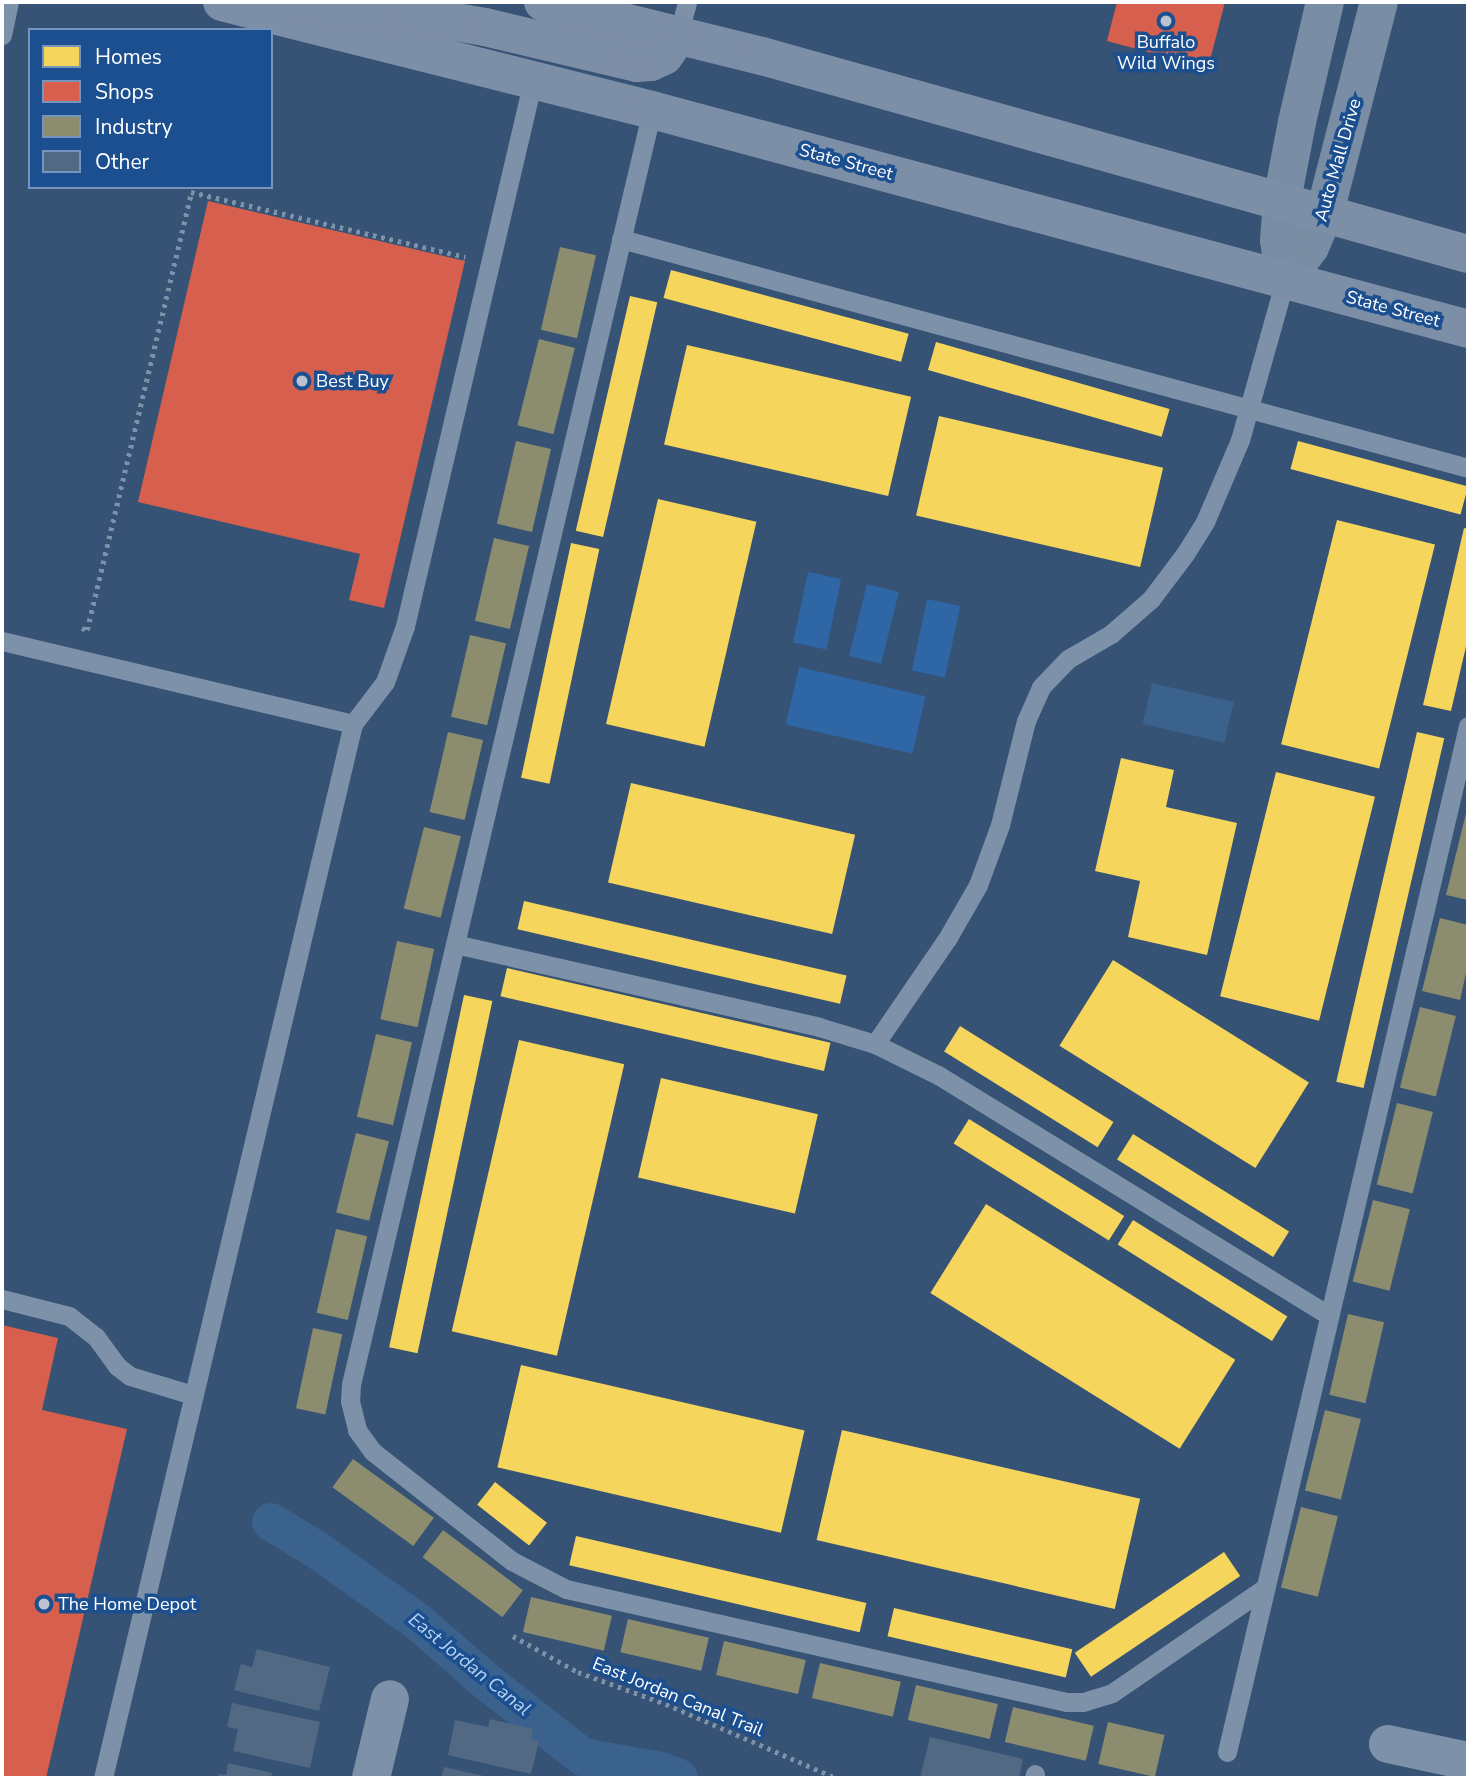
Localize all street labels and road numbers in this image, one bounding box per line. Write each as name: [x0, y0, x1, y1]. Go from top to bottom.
street label: Auto Mall Drive: [1310, 96, 1366, 224]
street label: State Street: [797, 139, 895, 185]
street label: State Street: [1344, 286, 1442, 332]
street label: East Jordan Canal Trail: [589, 1653, 767, 1741]

